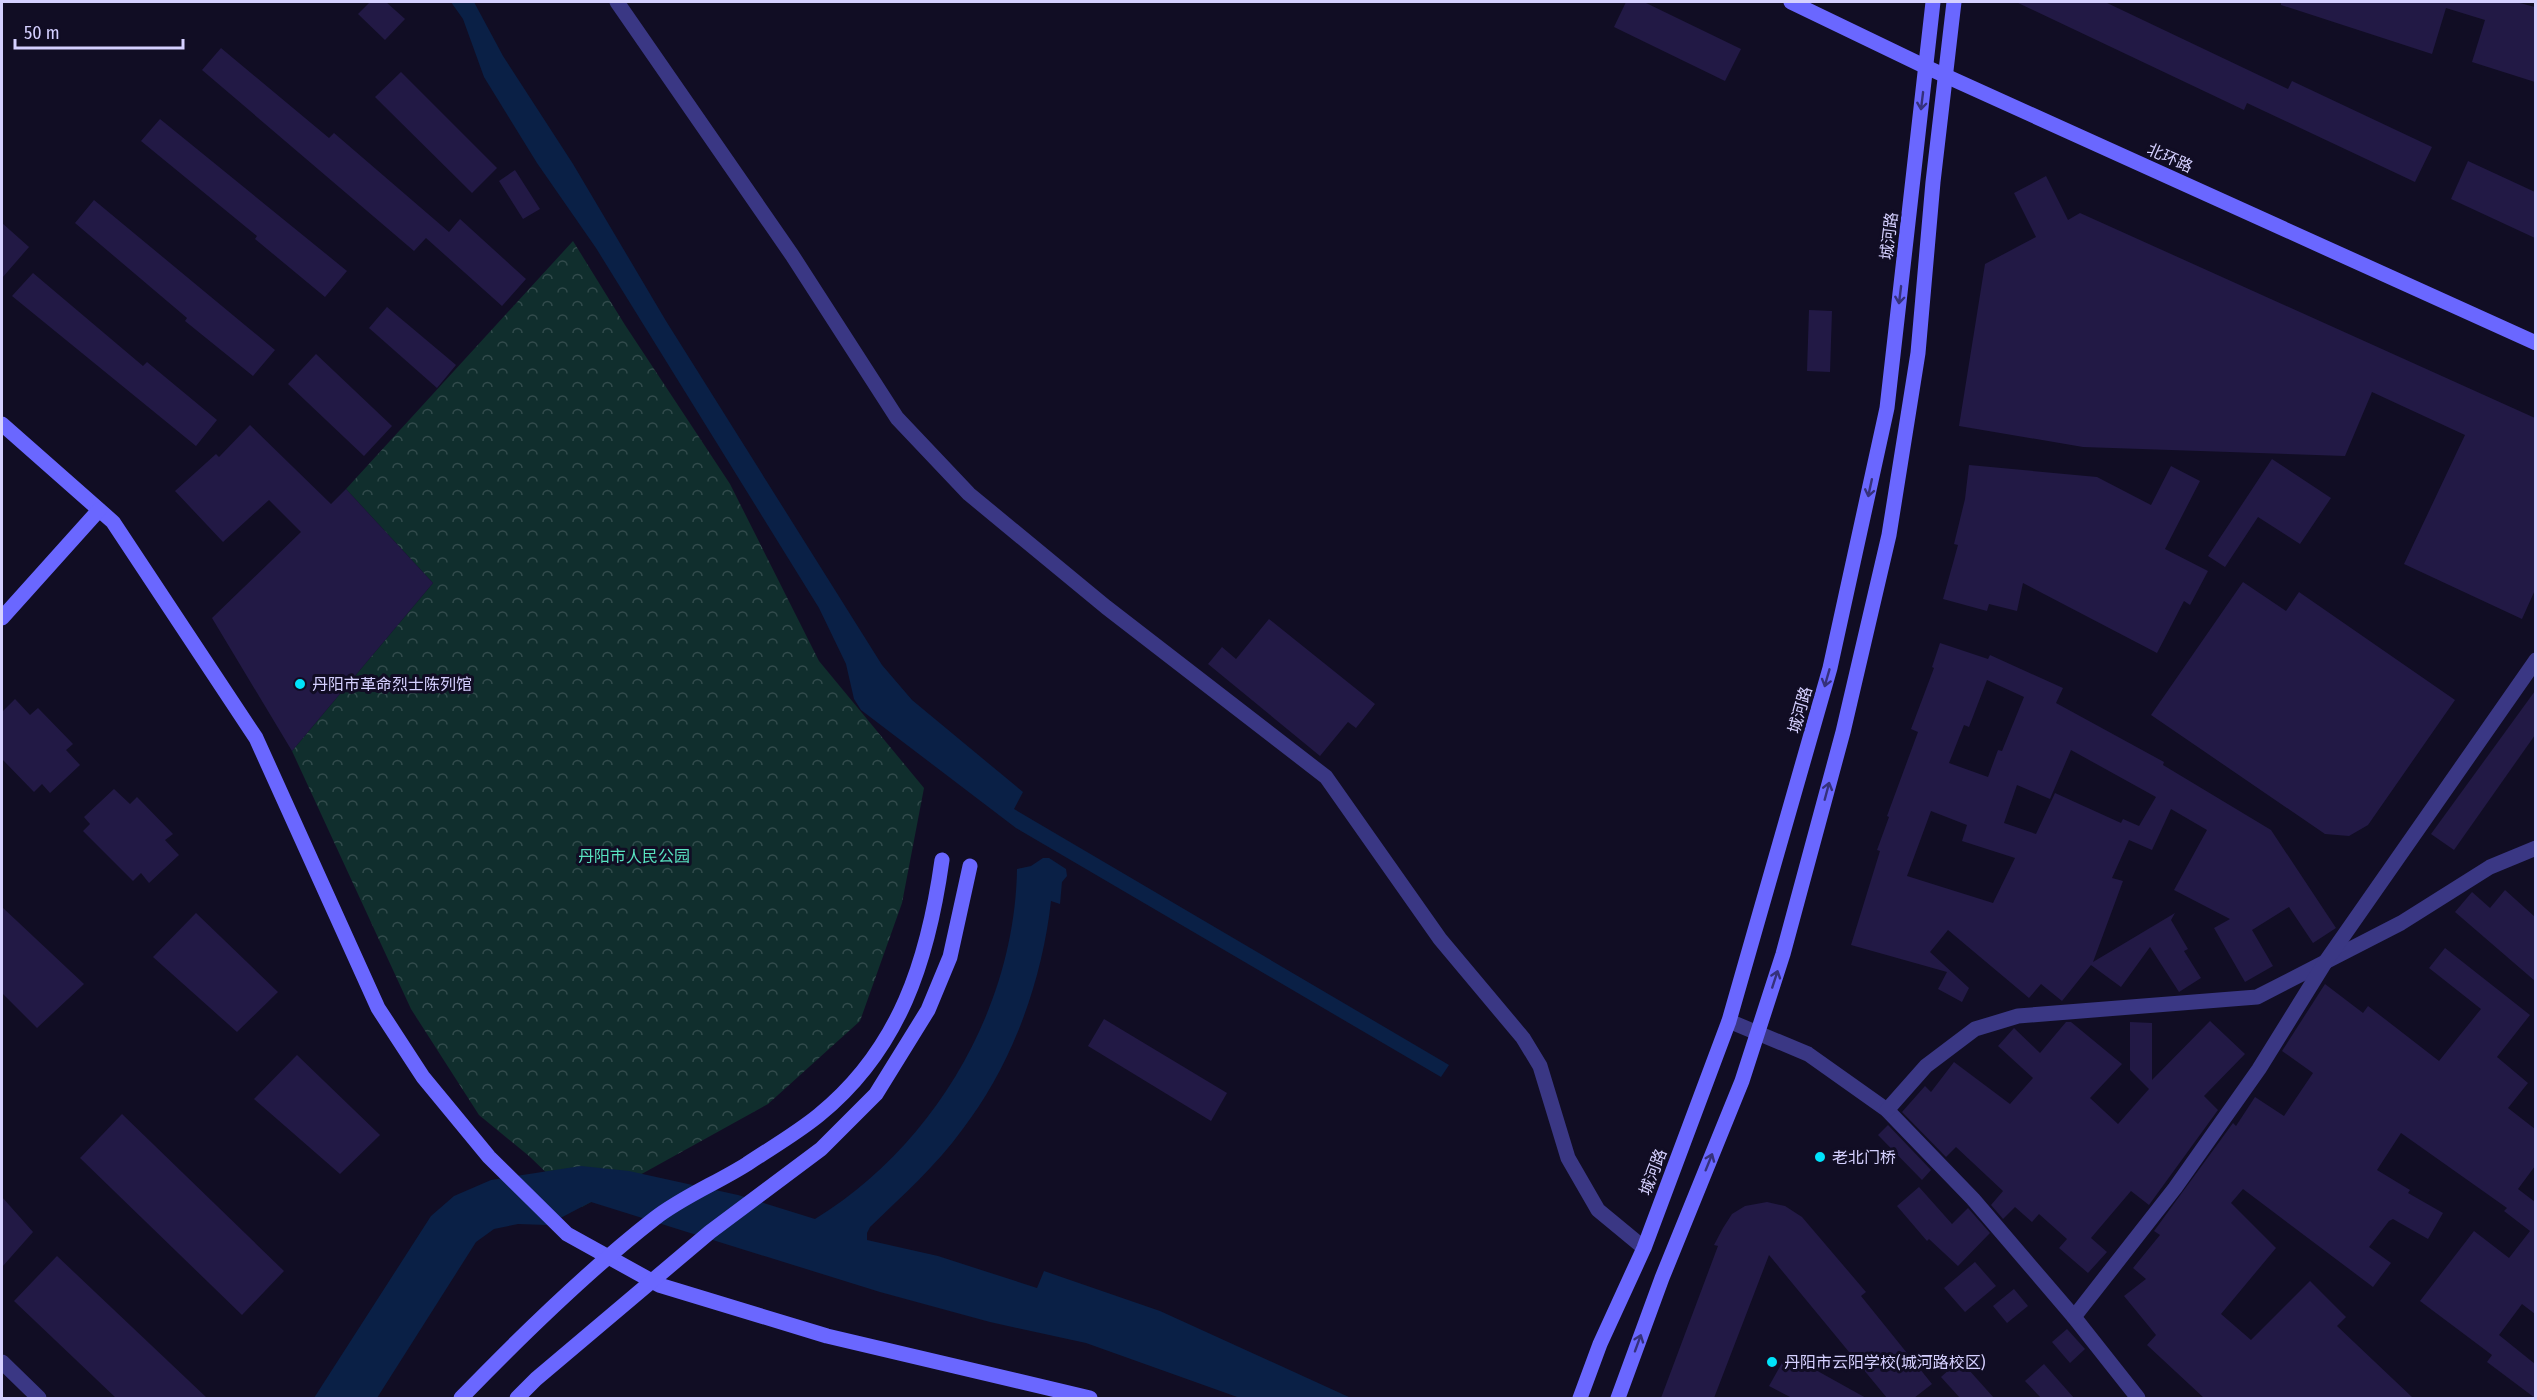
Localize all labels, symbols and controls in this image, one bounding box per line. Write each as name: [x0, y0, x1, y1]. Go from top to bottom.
scale bar: [15, 12, 183, 50]
text: 50 m: [24, 22, 60, 44]
one-way arrow: [1916, 91, 1927, 111]
street label: 北环路: [2144, 140, 2196, 176]
street label: 城河路: [1877, 211, 1901, 261]
one-way arrow: [1894, 285, 1905, 305]
one-way arrow: [1864, 477, 1875, 497]
one-way arrow: [1821, 668, 1833, 687]
place label: 丹阳市革命烈士陈列馆: [312, 675, 472, 694]
marker: 丹阳市革命烈士陈列馆: [293, 677, 307, 691]
street label: 城河路: [1784, 684, 1816, 736]
one-way arrow: [1822, 782, 1834, 801]
park label: 丹阳市人民公园: [578, 847, 690, 866]
one-way arrow: [1771, 970, 1782, 989]
street label: 城河路: [1636, 1146, 1670, 1198]
place label: 老北门桥: [1832, 1148, 1896, 1167]
marker: 老北门桥: [1813, 1150, 1827, 1164]
one-way arrow: [1704, 1153, 1715, 1172]
one-way arrow: [1633, 1335, 1644, 1353]
place label: 丹阳市云阳学校(城河路校区): [1784, 1353, 1986, 1372]
marker: 丹阳市云阳学校(城河路校区): [1765, 1355, 1779, 1369]

